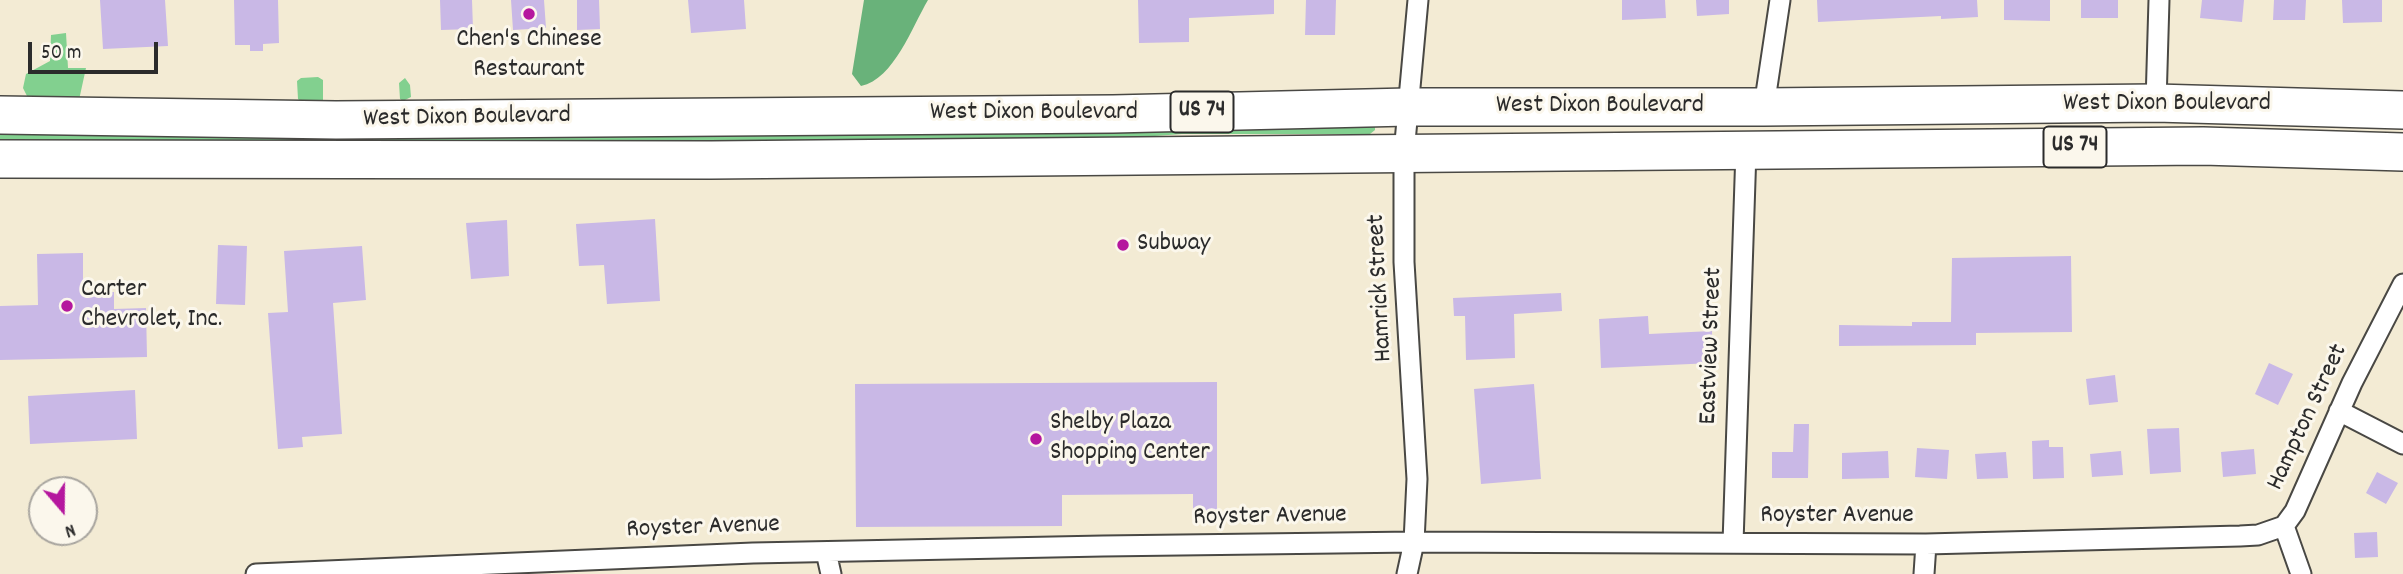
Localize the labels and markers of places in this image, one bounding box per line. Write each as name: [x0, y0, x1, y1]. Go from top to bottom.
marker: Chen's Chinese Restaurant: [521, 6, 537, 22]
place label: Chen's Chinese Restaurant: [456, 25, 602, 86]
place label: Subway: [1137, 229, 1210, 261]
marker: Subway: [1115, 237, 1131, 253]
place label: Carter Chevrolet, Inc.: [81, 275, 222, 336]
marker: Carter Chevrolet, Inc.: [59, 298, 75, 314]
place label: Shelby Plaza Shopping Center: [1050, 408, 1210, 470]
marker: Shelby Plaza Shopping Center: [1028, 431, 1044, 447]

